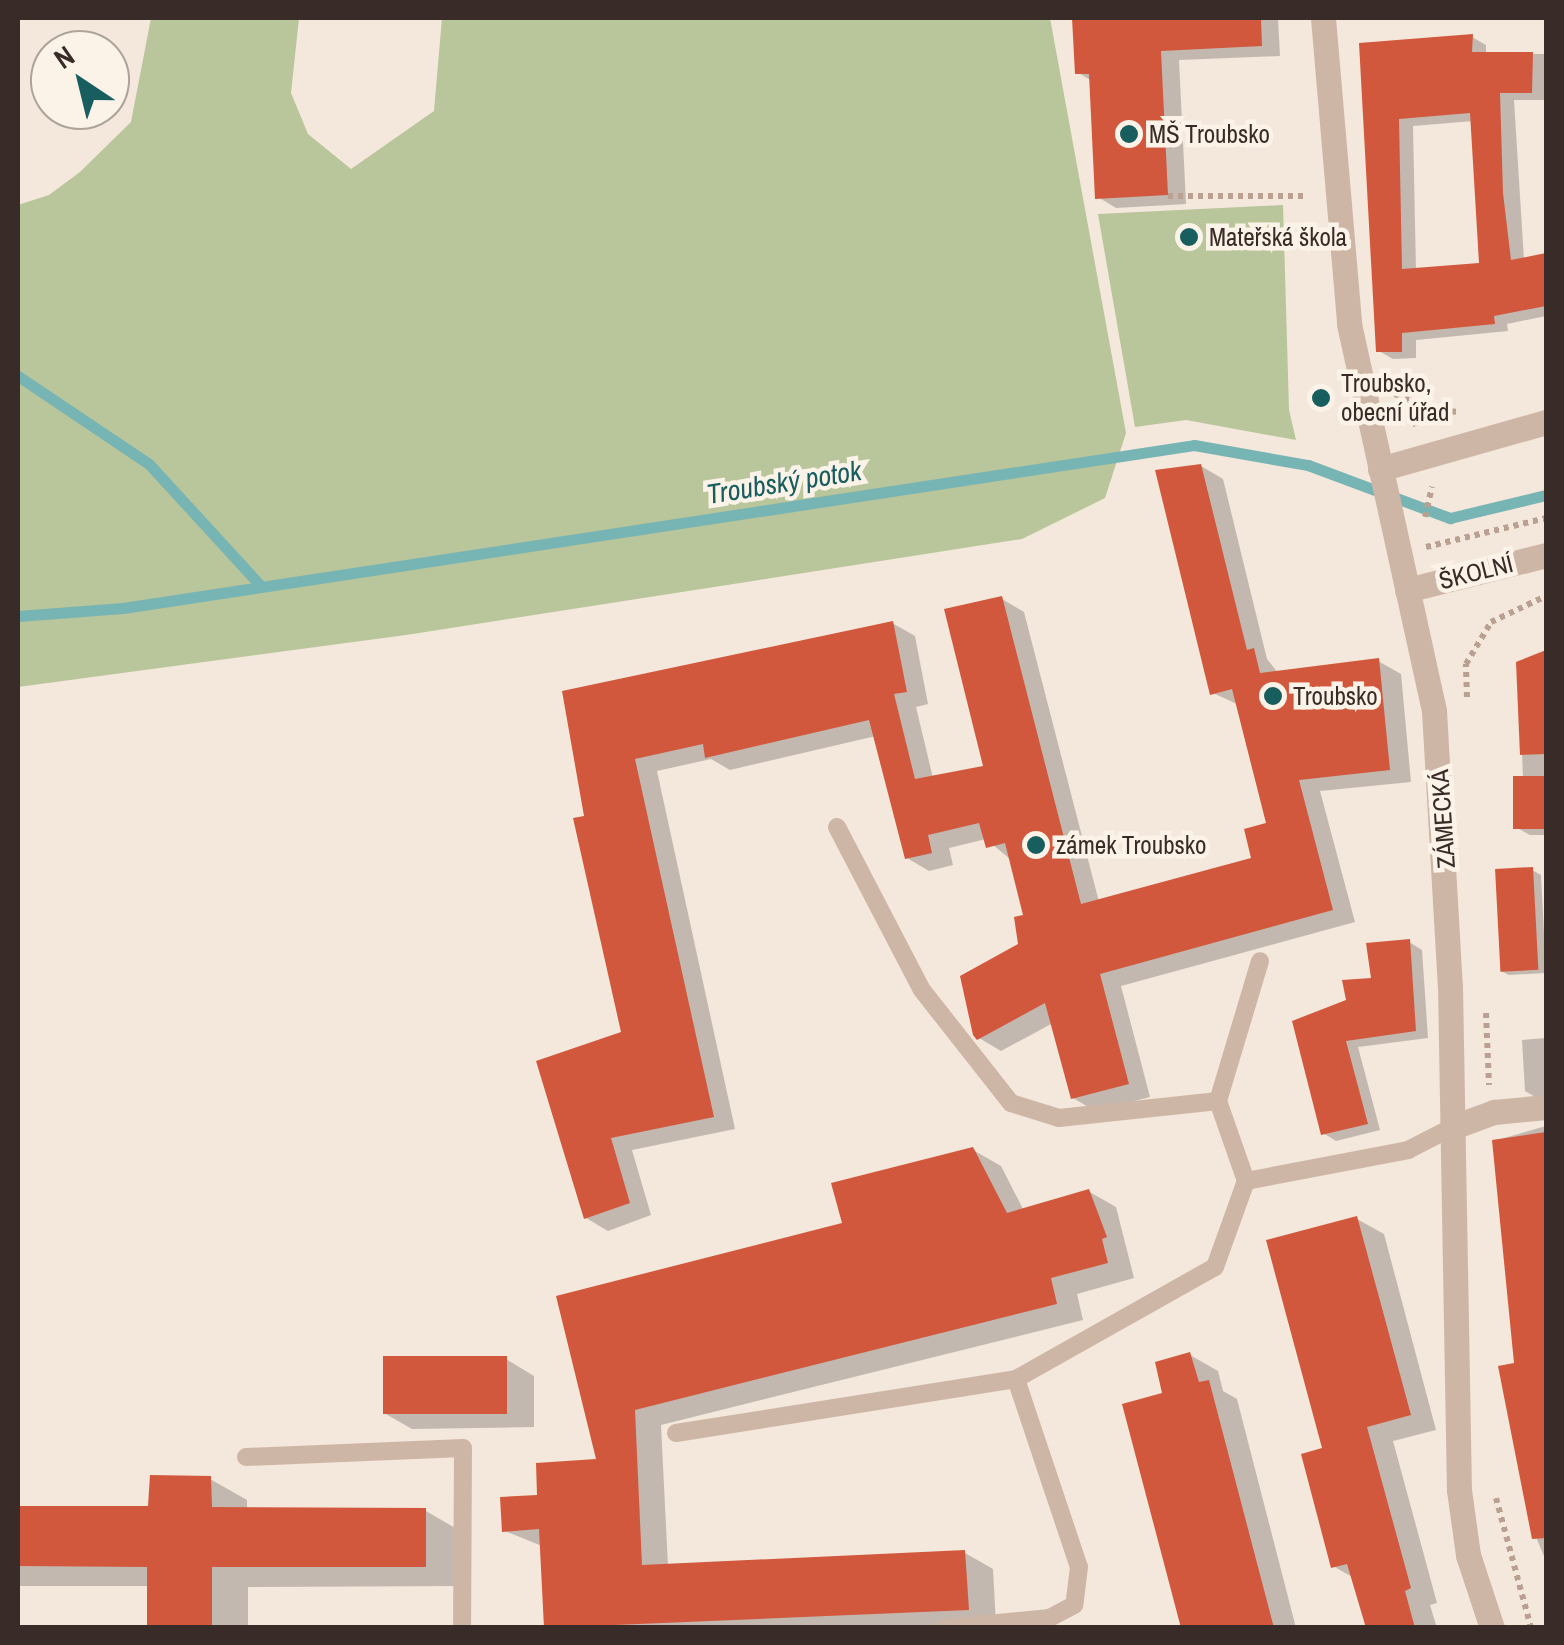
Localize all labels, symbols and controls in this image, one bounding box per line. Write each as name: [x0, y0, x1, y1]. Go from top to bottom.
north arrow: [30, 30, 130, 130]
text: N: [46, 37, 82, 77]
place label: MŠ Troubsko: [1149, 119, 1270, 149]
marker: MŠ Troubsko: [1118, 123, 1140, 145]
place label: Mateřská škola: [1209, 222, 1347, 252]
marker: Mateřská škola: [1178, 226, 1200, 248]
place label: Troubsko, obecní úřad: [1341, 369, 1449, 428]
marker: Troubsko, obecní úřad: [1310, 387, 1332, 409]
water label: Troubský potok: [704, 453, 864, 511]
street label: ŠKOLNÍ: [1436, 548, 1516, 596]
place label: Troubsko: [1293, 681, 1378, 711]
marker: Troubsko: [1262, 685, 1284, 707]
street label: ZÁMECKÁ: [1425, 769, 1461, 869]
place label: zámek Troubsko: [1056, 830, 1207, 860]
marker: zámek Troubsko: [1025, 834, 1047, 856]

